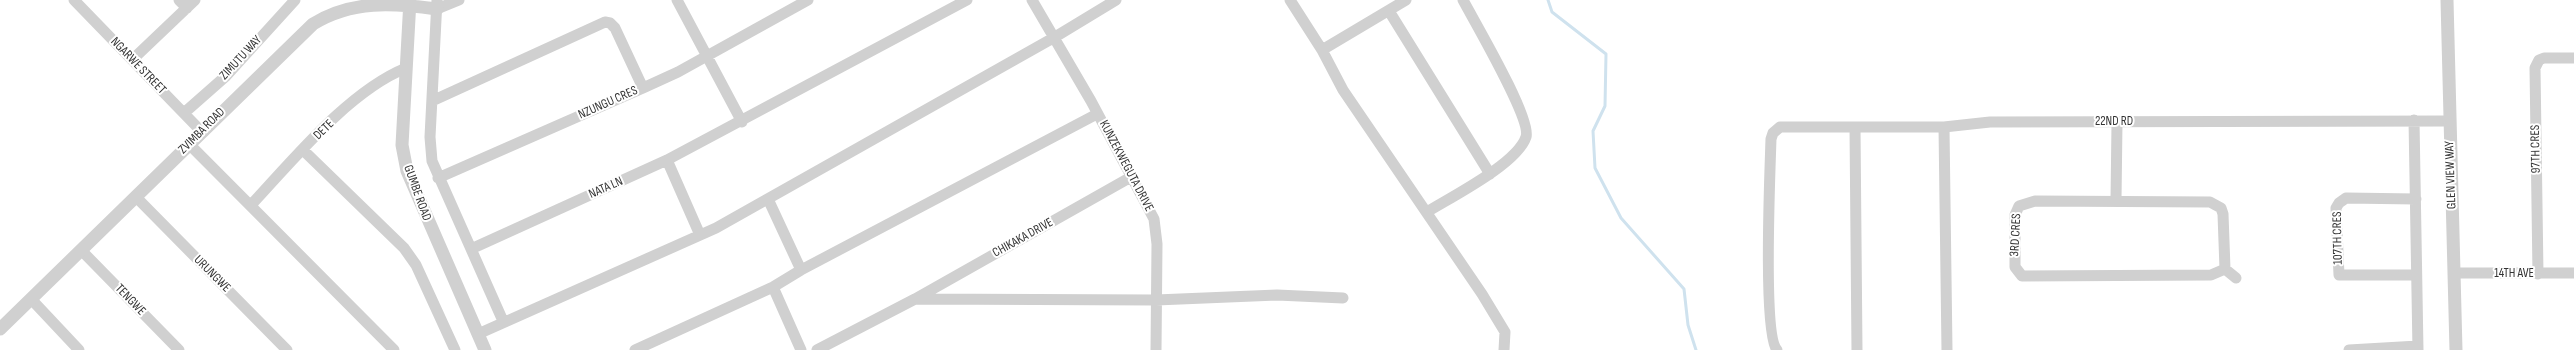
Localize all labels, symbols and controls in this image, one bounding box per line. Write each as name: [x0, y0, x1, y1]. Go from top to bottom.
street label: ZIMUTU WAY: [217, 33, 265, 83]
street label: NGARWE STREET: [107, 34, 169, 98]
street label: NZUNGU CRES: [576, 83, 640, 123]
street label: ZVIMBA ROAD: [176, 105, 228, 157]
street label: 22ND RD: [2095, 114, 2133, 130]
street label: DETE: [311, 117, 337, 143]
street label: KUNZEKWEGUTA DRIVE: [1095, 118, 1157, 214]
street label: 97TH CRES: [2528, 125, 2544, 173]
street label: GLEN VIEW WAY: [2442, 141, 2460, 209]
street label: GUMBE ROAD: [400, 163, 434, 223]
street label: NATA LN: [587, 174, 625, 202]
street label: 107TH CRES: [2330, 211, 2346, 265]
street label: 3RD CRES: [2007, 213, 2025, 257]
street label: CHIKAKA DRIVE: [990, 215, 1056, 261]
street label: URUNGWE: [190, 252, 234, 296]
street label: 14TH AVE: [2494, 266, 2534, 282]
street label: TENGWE: [111, 281, 149, 319]

